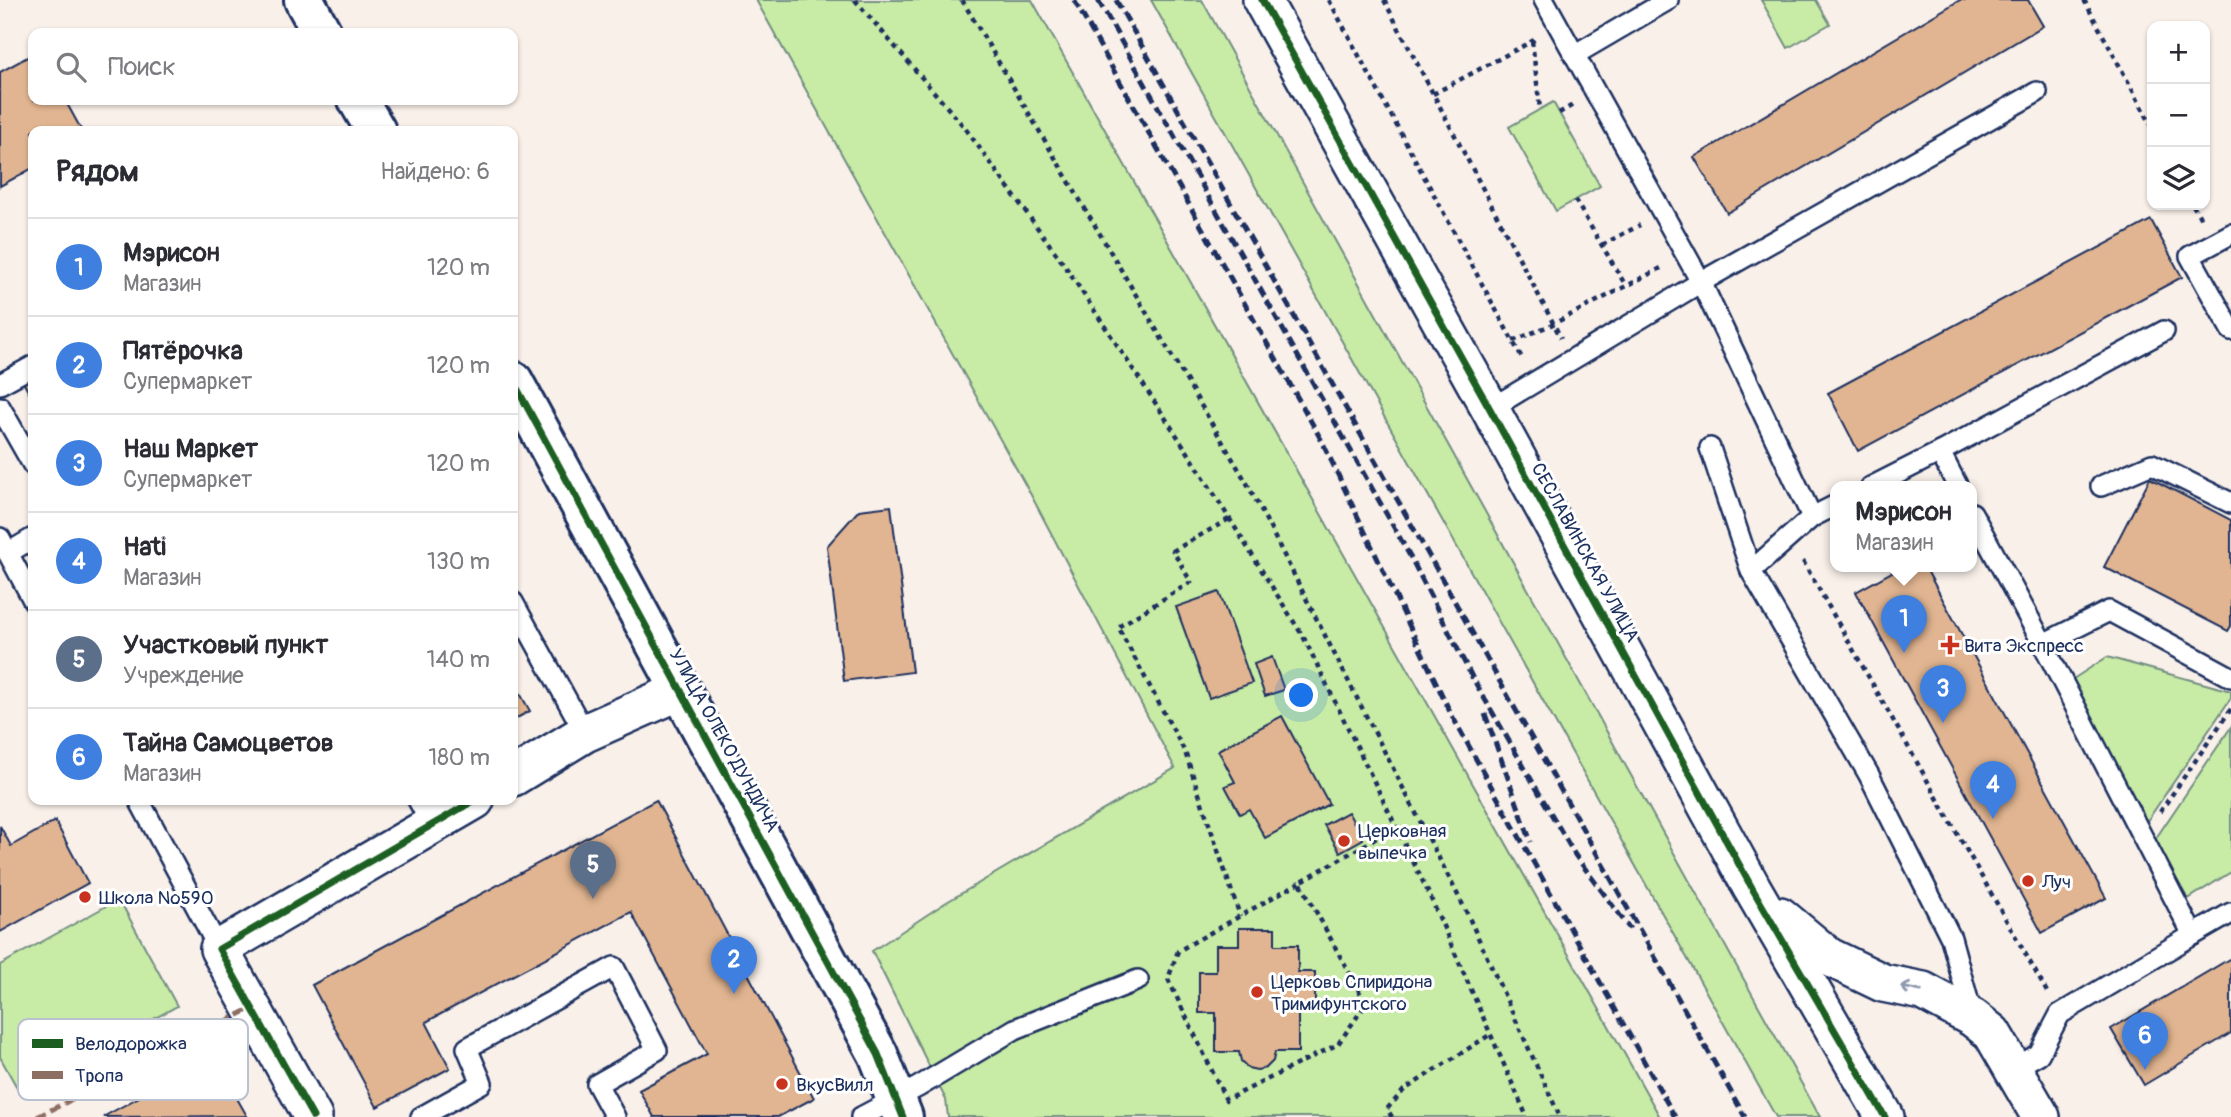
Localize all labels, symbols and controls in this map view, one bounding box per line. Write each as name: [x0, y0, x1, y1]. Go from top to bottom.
map controls: [2147, 21, 2210, 210]
button: +: [2147, 21, 2210, 84]
search box: [28, 28, 518, 105]
icon: search: [52, 48, 90, 86]
text: Поиск: [108, 51, 176, 83]
button: −: [2147, 84, 2210, 147]
button: layers: [2147, 147, 2210, 210]
text: Рядом: [56, 153, 139, 190]
text: Найдено: 6: [380, 157, 490, 186]
text: Мэрисон: [123, 237, 220, 269]
text: 1: [75, 253, 84, 282]
text: 120 m: [427, 253, 490, 282]
text: Магазин: [123, 269, 202, 298]
text: Пятёрочка: [123, 335, 243, 367]
text: 2: [73, 351, 85, 380]
text: 120 m: [427, 351, 490, 380]
text: Супермаркет: [123, 367, 252, 396]
text: Наш Маркет: [123, 433, 258, 465]
text: 3: [73, 449, 85, 478]
text: 120 m: [427, 449, 490, 478]
street label: СЕСЛАВИНСКАЯ УЛИЦА: [1526, 459, 1644, 646]
text: Супермаркет: [123, 465, 252, 494]
popup: [1830, 481, 1977, 572]
text: Мэрисон: [1855, 496, 1952, 528]
text: Магазин: [1855, 528, 1934, 557]
text: Hati: [123, 531, 166, 563]
text: 4: [72, 547, 86, 576]
text: 130 m: [427, 547, 490, 576]
text: Магазин: [123, 563, 202, 592]
pin: 1: [1881, 595, 1927, 653]
text: Участковый пункт: [123, 629, 328, 661]
place label: Вита Экспресс: [1964, 634, 2084, 658]
marker: Вита Экспресс: [1942, 637, 1958, 653]
text: 5: [73, 645, 85, 674]
text: 140 m: [427, 645, 490, 674]
street label: УЛИЦА ОЛЕКО ДУНДИЧА: [664, 645, 785, 836]
text: Учреждение: [123, 661, 244, 690]
pin: 3: [1920, 665, 1966, 723]
your location: [1284, 678, 1318, 712]
text: Тайна Самоцветов: [123, 727, 334, 759]
text: 6: [72, 743, 86, 772]
text: 180 m: [428, 743, 490, 772]
text: Магазин: [123, 759, 202, 788]
pin: 4: [1970, 761, 2016, 819]
place label: Церковная выпечка: [1358, 819, 1446, 865]
marker: Церковная выпечка: [1336, 833, 1352, 849]
pin: 5: [570, 841, 616, 899]
place label: Луч: [2041, 870, 2071, 894]
marker: Луч: [2020, 873, 2036, 889]
place label: Школа №590: [99, 886, 214, 910]
marker: Школа №590: [77, 889, 93, 905]
pin: 2: [711, 936, 757, 994]
place label: Церковь Спиридона Тримифунтского: [1271, 970, 1432, 1016]
one-way arrow: [1900, 981, 1923, 995]
marker: Церковь Спиридона Тримифунтского: [1249, 984, 1265, 1000]
pin: 6: [2122, 1012, 2168, 1070]
legend: [18, 1019, 248, 1100]
text: Велодорожка: [75, 1032, 187, 1056]
text: Тропа: [75, 1064, 123, 1088]
place label: ВкусВилл: [796, 1073, 874, 1097]
marker: ВкусВилл: [774, 1076, 790, 1092]

